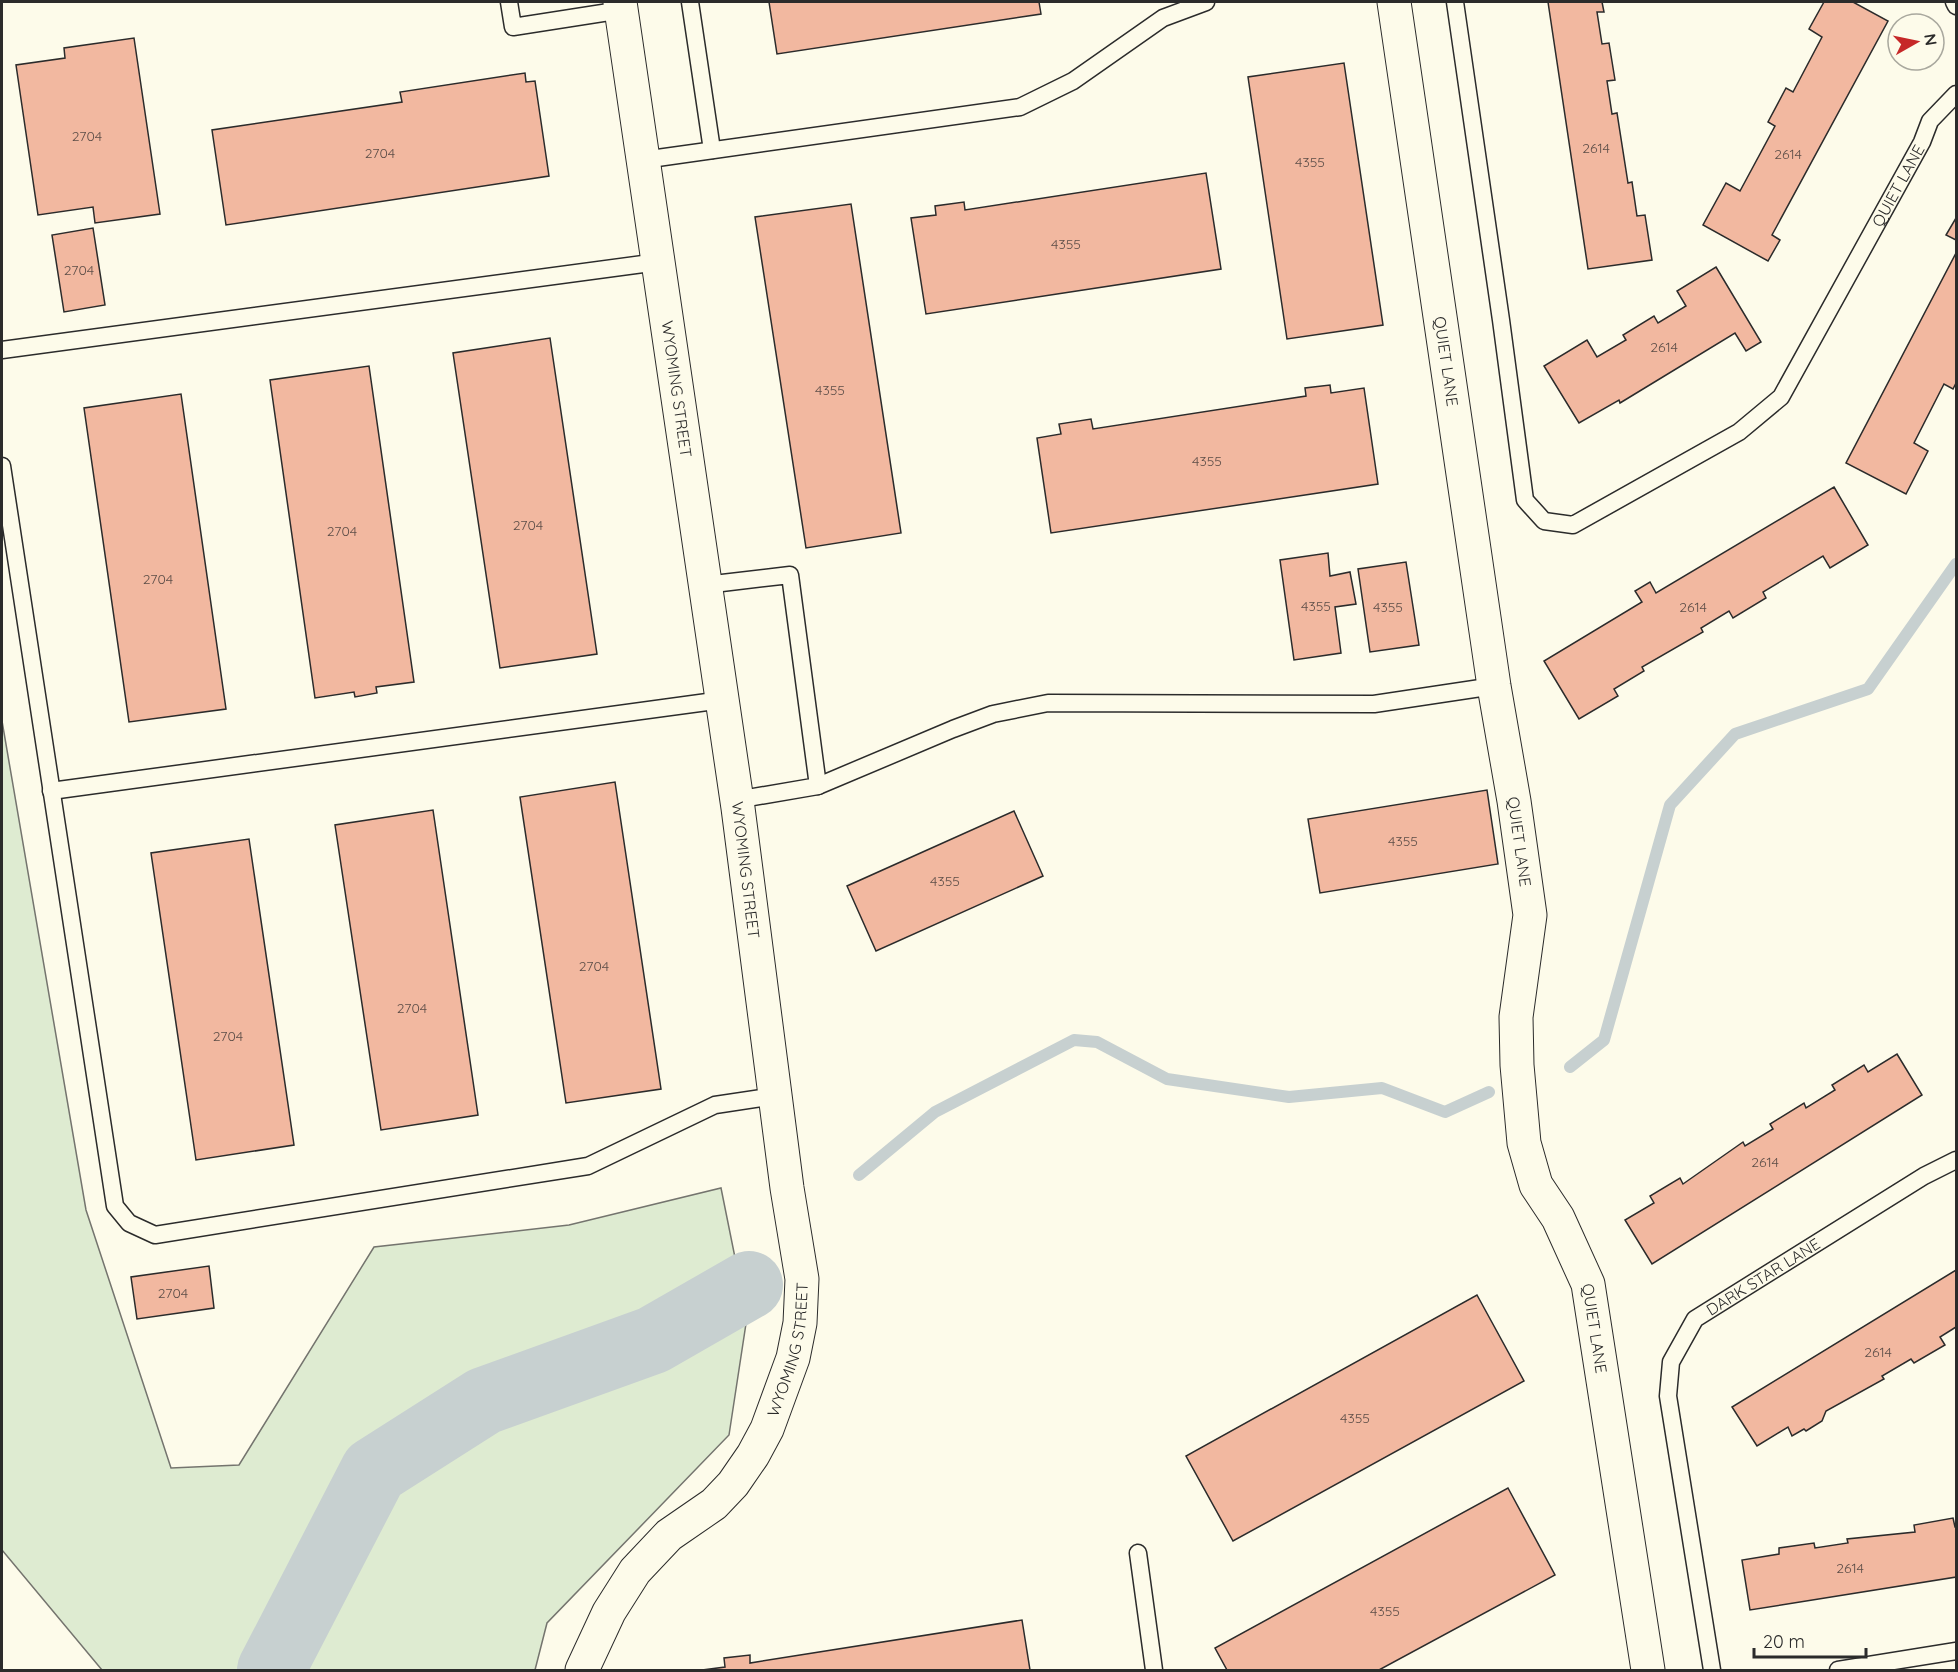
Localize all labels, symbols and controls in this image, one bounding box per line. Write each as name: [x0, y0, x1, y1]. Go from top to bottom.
north arrow: [1886, 12, 1946, 72]
text: N: [1920, 32, 1942, 47]
house number: 2704: [72, 127, 102, 145]
house number: 2614: [1582, 139, 1610, 157]
street label: QUIET LANE: [1867, 141, 1929, 230]
house number: 2704: [365, 144, 395, 162]
house number: 2614: [1774, 145, 1802, 163]
house number: 4355: [1295, 153, 1325, 171]
house number: 4355: [1051, 235, 1081, 253]
house number: 2704: [64, 261, 94, 279]
street label: QUIET LANE: [1430, 315, 1463, 407]
street label: WYOMING STREET: [658, 319, 697, 459]
house number: 2614: [1650, 338, 1678, 356]
house number: 4355: [815, 381, 845, 399]
house number: 4355: [1192, 452, 1222, 470]
house number: 2704: [513, 516, 543, 534]
house number: 2704: [327, 522, 357, 540]
house number: 2704: [143, 570, 173, 588]
house number: 4355: [1301, 597, 1331, 615]
house number: 4355: [1373, 598, 1403, 616]
house number: 2614: [1679, 598, 1707, 616]
street label: QUIET LANE: [1503, 795, 1536, 888]
street label: WYOMING STREET: [728, 800, 764, 940]
house number: 4355: [1388, 832, 1418, 850]
house number: 4355: [930, 872, 960, 890]
house number: 2704: [579, 957, 609, 975]
house number: 2704: [397, 999, 427, 1017]
house number: 2704: [213, 1027, 243, 1045]
house number: 2614: [1751, 1153, 1779, 1171]
street label: DARK STAR LANE: [1702, 1233, 1824, 1320]
street label: WYOMING STREET: [762, 1282, 812, 1419]
street label: QUIET LANE: [1578, 1282, 1612, 1375]
house number: 2704: [158, 1284, 188, 1302]
house number: 2614: [1864, 1343, 1892, 1361]
house number: 4355: [1340, 1409, 1370, 1427]
house number: 2614: [1836, 1559, 1864, 1577]
house number: 4355: [1370, 1602, 1400, 1620]
scale bar: [1754, 1621, 1866, 1659]
text: 20 m: [1763, 1630, 1805, 1653]

